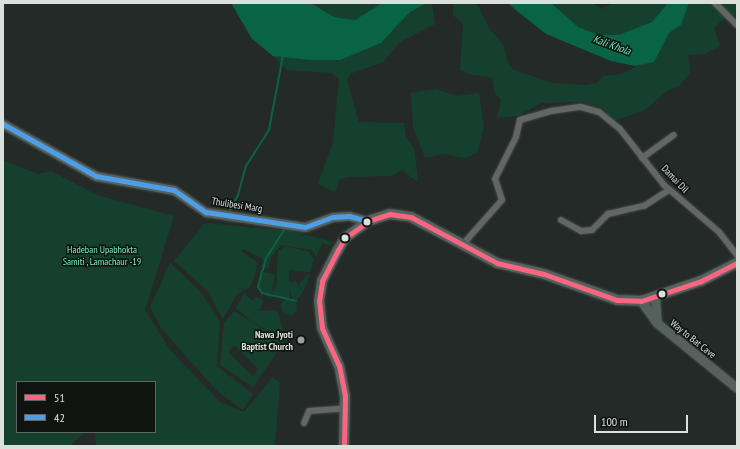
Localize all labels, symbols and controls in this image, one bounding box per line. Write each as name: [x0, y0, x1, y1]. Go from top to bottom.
water label: Kali Khola: [591, 32, 633, 58]
street label: Damai Dil: [659, 163, 691, 195]
street label: Thulibesi Marg: [211, 195, 263, 215]
unlabelled marker: [362, 217, 372, 227]
unlabelled marker: [340, 233, 350, 243]
park label: Hadeban Upabhokta Samiti , Lamachaur -19: [62, 243, 142, 266]
unlabelled marker: [657, 289, 667, 299]
street label: Way to Bat Cave: [668, 317, 718, 361]
place label: Nawa Jyoti Baptist Church: [241, 328, 293, 352]
marker: Nawa Jyoti Baptist Church: [296, 335, 306, 345]
legend: [16, 381, 156, 433]
text: 51: [54, 390, 65, 405]
scale bar: [596, 407, 690, 433]
text: 42: [54, 410, 65, 425]
text: 100 m: [601, 414, 628, 429]

